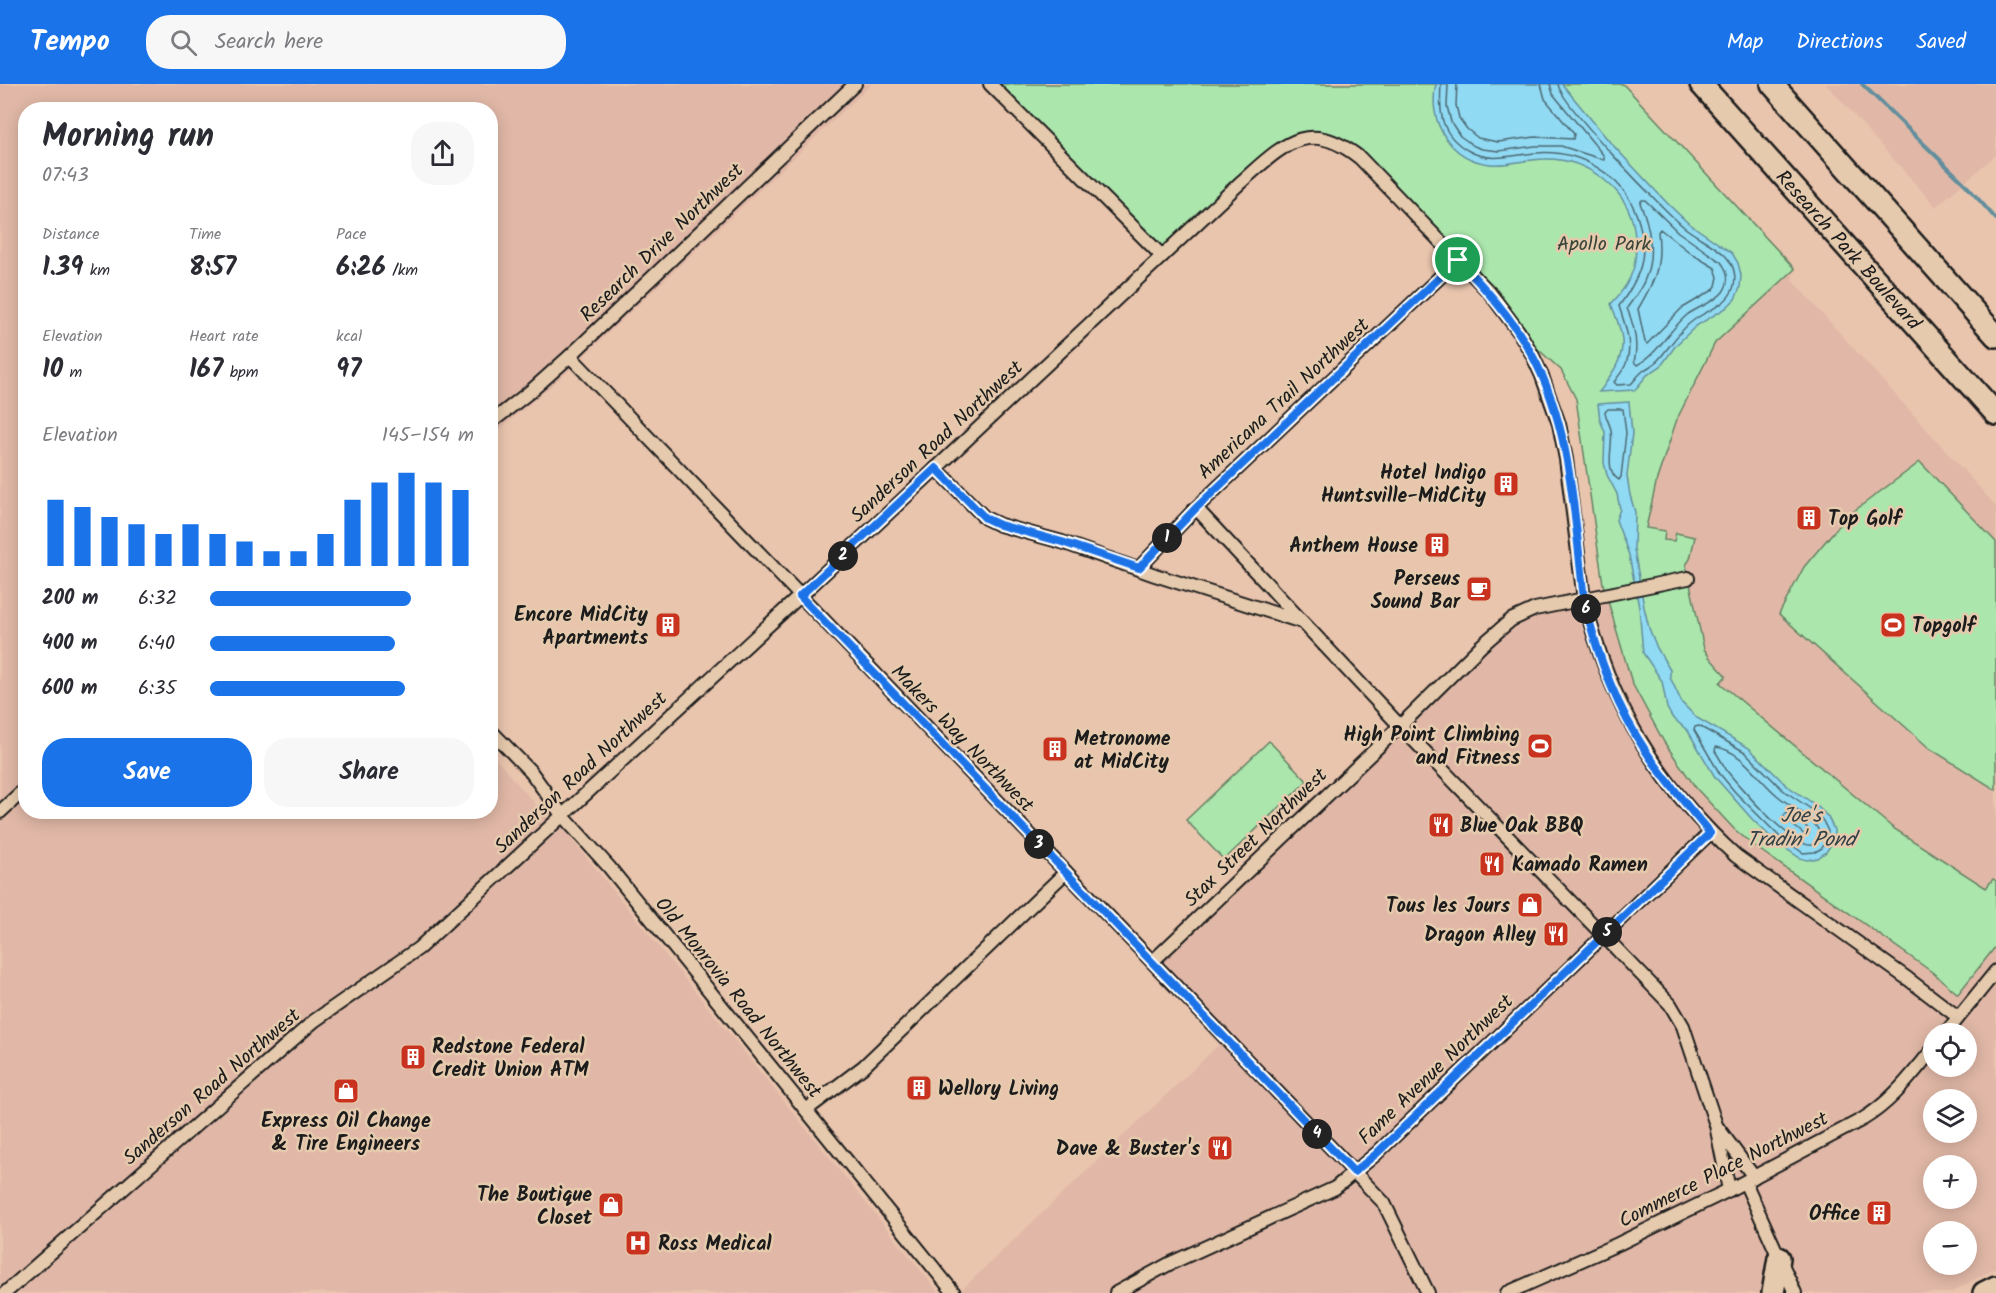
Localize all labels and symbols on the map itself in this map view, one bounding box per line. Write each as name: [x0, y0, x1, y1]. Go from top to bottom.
street label: Research Drive Northwest: [573, 156, 752, 331]
street label: Research Park Boulevard: [1767, 163, 1929, 339]
park label: Apollo Park: [1557, 229, 1652, 261]
pin: [1432, 234, 1483, 285]
street label: Americana Trail Northwest: [1191, 311, 1378, 488]
street label: Sanderson Road Northwest: [843, 353, 1031, 532]
place label: Hotel Indigo Huntsville-MidCity: [1321, 458, 1487, 513]
building icon: Hotel Indigo Huntsville-MidCity: [1491, 469, 1521, 499]
building icon: Top Golf: [1794, 503, 1824, 533]
place label: Top Golf: [1828, 504, 1904, 536]
pin: 1: [1152, 523, 1182, 553]
building icon: Anthem House: [1422, 530, 1452, 560]
place label: Anthem House: [1289, 531, 1418, 563]
pin: 2: [828, 541, 858, 571]
place label: Perseus Sound Bar: [1371, 564, 1461, 619]
cafe icon: Perseus Sound Bar: [1464, 574, 1494, 604]
pin: 6: [1571, 594, 1601, 624]
place label: Encore MidCity Apartments: [514, 600, 649, 655]
building icon: Encore MidCity Apartments: [653, 610, 683, 640]
sports icon: Topgolf: [1878, 610, 1908, 640]
place label: Topgolf: [1912, 611, 1978, 643]
street label: Makers Way Northwest: [882, 658, 1041, 821]
street label: Sanderson Road Northwest: [487, 684, 675, 863]
place label: High Point Climbing and Fitness: [1344, 720, 1521, 775]
place label: Metronome at MidCity: [1074, 724, 1171, 779]
sports icon: High Point Climbing and Fitness: [1525, 731, 1555, 761]
building icon: Metronome at MidCity: [1040, 734, 1070, 764]
street label: Stax Street Northwest: [1177, 761, 1336, 916]
water label: Joe's Tradin' Pond: [1747, 800, 1860, 857]
restaurant icon: Blue Oak BBQ: [1426, 810, 1456, 840]
place label: Blue Oak BBQ: [1460, 811, 1583, 843]
pin: 3: [1024, 829, 1054, 859]
restaurant icon: Kamado Ramen: [1477, 849, 1507, 879]
place label: Kamado Ramen: [1512, 850, 1648, 882]
street label: Old Monrovia Road Northwest: [646, 890, 829, 1106]
shop icon: Tous les Jours: [1515, 890, 1545, 920]
place label: Tous les Jours: [1386, 891, 1511, 923]
pin: 5: [1592, 917, 1622, 947]
restaurant icon: Dragon Alley: [1541, 919, 1571, 949]
place label: Dragon Alley: [1424, 920, 1537, 952]
street label: Fame Avenue Northwest: [1351, 987, 1522, 1154]
street label: Sanderson Road Northwest: [116, 1001, 309, 1174]
place label: Redstone Federal Credit Union ATM: [432, 1032, 590, 1087]
building icon: Redstone Federal Credit Union ATM: [398, 1042, 428, 1072]
building icon: Wellory Living: [904, 1073, 934, 1103]
place label: Wellory Living: [938, 1074, 1059, 1106]
shop icon: Express Oil Change & Tire Engineers: [331, 1076, 361, 1106]
street label: Commerce Place Northwest: [1613, 1104, 1835, 1238]
place label: Express Oil Change & Tire Engineers: [261, 1106, 431, 1161]
pin: 4: [1302, 1119, 1332, 1149]
restaurant icon: Dave & Buster's: [1205, 1133, 1235, 1163]
place label: Dave & Buster's: [1056, 1134, 1201, 1166]
place label: The Boutique Closet: [477, 1180, 593, 1235]
shop icon: The Boutique Closet: [596, 1190, 626, 1220]
building icon: Office: [1864, 1198, 1894, 1228]
place label: Office: [1809, 1199, 1860, 1231]
hospital icon: Ross Medical: [623, 1228, 653, 1258]
place label: Ross Medical: [658, 1229, 772, 1261]

